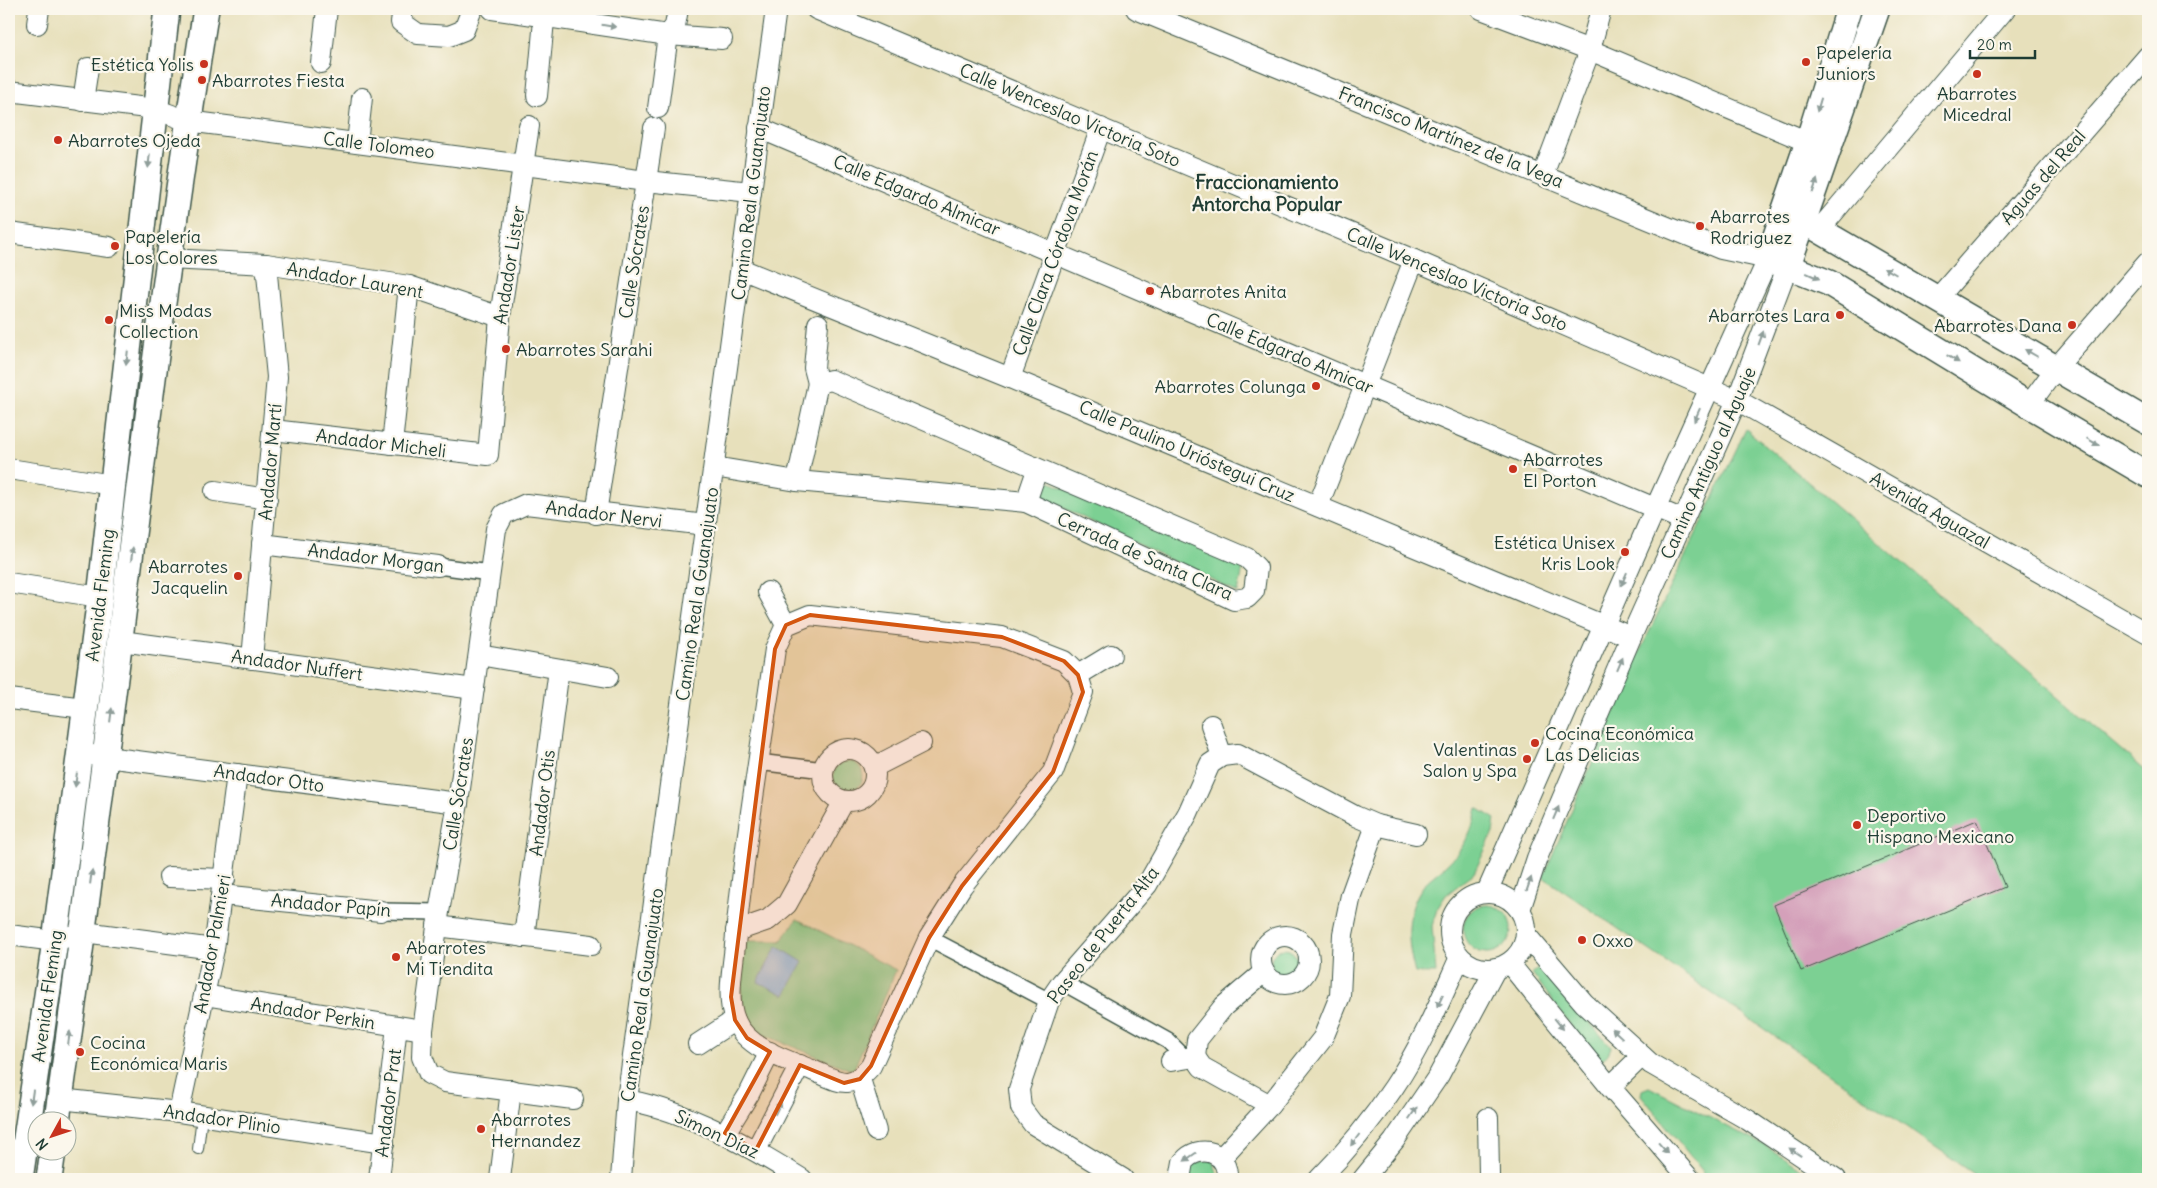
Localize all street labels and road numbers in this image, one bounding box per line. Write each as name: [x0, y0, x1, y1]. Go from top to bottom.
street label: Calle Wenceslao Victoria Soto: [956, 58, 1184, 172]
street label: Francisco Martínez de la Vega: [1335, 81, 1567, 193]
street label: Camino Real a Guanajuato: [726, 84, 776, 302]
street label: Aguas del Real: [1995, 125, 2091, 229]
street label: Calle Tolomeo: [322, 127, 436, 163]
street label: Calle Clara Córdova Morán: [1007, 147, 1103, 359]
street label: Calle Edgardo Almicar: [830, 149, 1005, 241]
street label: Andador Lister: [488, 203, 530, 326]
street label: Calle Sócrates: [614, 204, 654, 320]
street label: Calle Wenceslao Victoria Soto: [1343, 222, 1571, 336]
street label: Andador Laurent: [285, 257, 425, 303]
street label: Calle Edgardo Almicar: [1203, 307, 1378, 399]
street label: Camino Antiguo al Aguaje: [1655, 363, 1761, 563]
street label: Calle Paulino Urióstegui Cruz: [1076, 395, 1299, 507]
street label: Andador Martí: [253, 403, 287, 521]
street label: Andador Micheli: [315, 424, 447, 462]
street label: Avenida Aguazal: [1866, 466, 1994, 554]
street label: Camino Real a Guanajuato: [671, 486, 723, 702]
street label: Andador Nervi: [544, 495, 664, 533]
street label: Cerrada de Santa Clara: [1053, 507, 1237, 605]
street label: Avenida Fleming: [80, 527, 120, 663]
street label: Andador Morgan: [306, 538, 446, 578]
street label: Andador Nuffert: [230, 644, 364, 686]
street label: Calle Sócrates: [438, 736, 478, 852]
street label: Andador Otis: [524, 748, 560, 858]
street label: Andador Otto: [212, 759, 326, 797]
street label: Paseo de Puerta Alta: [1042, 862, 1164, 1008]
street label: Andador Palmieri: [188, 873, 236, 1015]
street label: Camino Real a Guanajuato: [616, 887, 668, 1103]
street label: Andador Papín: [270, 888, 392, 922]
street label: Avenida Fleming: [26, 928, 68, 1064]
street label: Andador Perkin: [249, 992, 377, 1034]
street label: Andador Prat: [370, 1047, 406, 1159]
street label: Andador Plinio: [162, 1099, 282, 1139]
street label: Simon Díaz: [671, 1104, 763, 1164]

